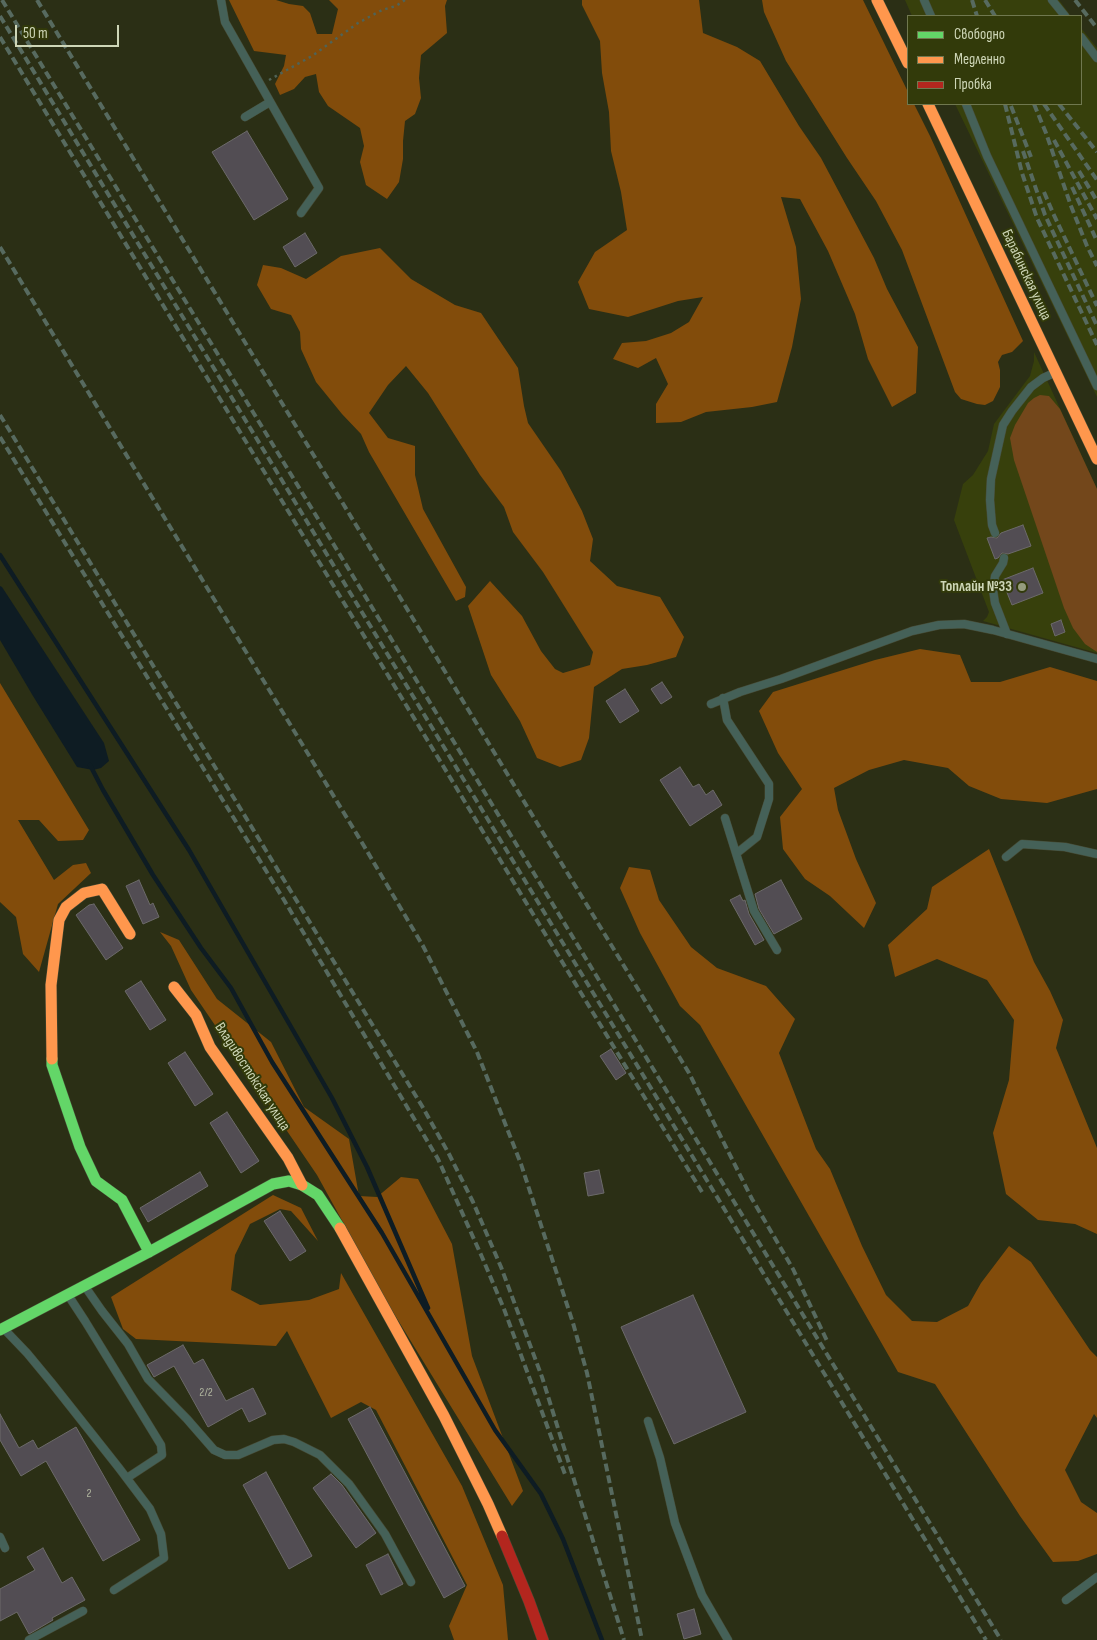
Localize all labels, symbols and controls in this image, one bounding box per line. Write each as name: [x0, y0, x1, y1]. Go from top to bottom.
scale bar: [18, 15, 121, 47]
legend: [907, 15, 1082, 105]
text: 50 m: [23, 24, 48, 43]
text: Свободно: [954, 25, 1005, 44]
text: Медленно: [954, 50, 1005, 69]
text: Пробка: [954, 75, 992, 94]
street label: Барабинская улица: [997, 227, 1055, 323]
place label: Топлайн №33: [940, 578, 1012, 596]
marker: Топлайн №33: [1016, 581, 1028, 593]
street label: Владивостокская улица: [210, 1020, 294, 1134]
house number: 2/2: [199, 1386, 213, 1400]
house number: 2: [87, 1487, 91, 1501]

